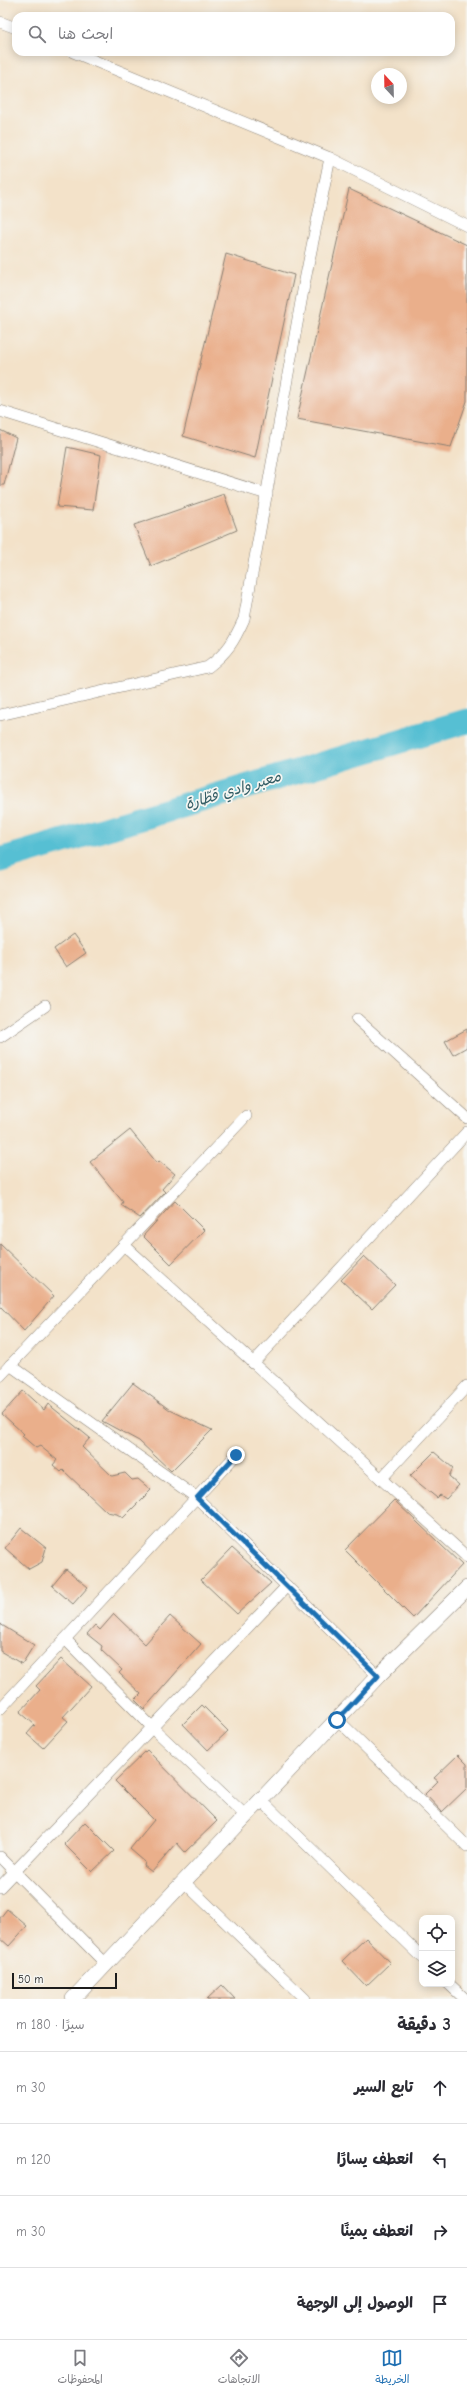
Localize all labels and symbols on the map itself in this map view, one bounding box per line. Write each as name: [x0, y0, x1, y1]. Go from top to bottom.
north arrow: [371, 68, 407, 104]
water label: معبر وادي قطّارة: [183, 767, 284, 815]
route end: [227, 1446, 245, 1464]
route start: [328, 1711, 346, 1729]
scale bar: [12, 1971, 117, 1990]

